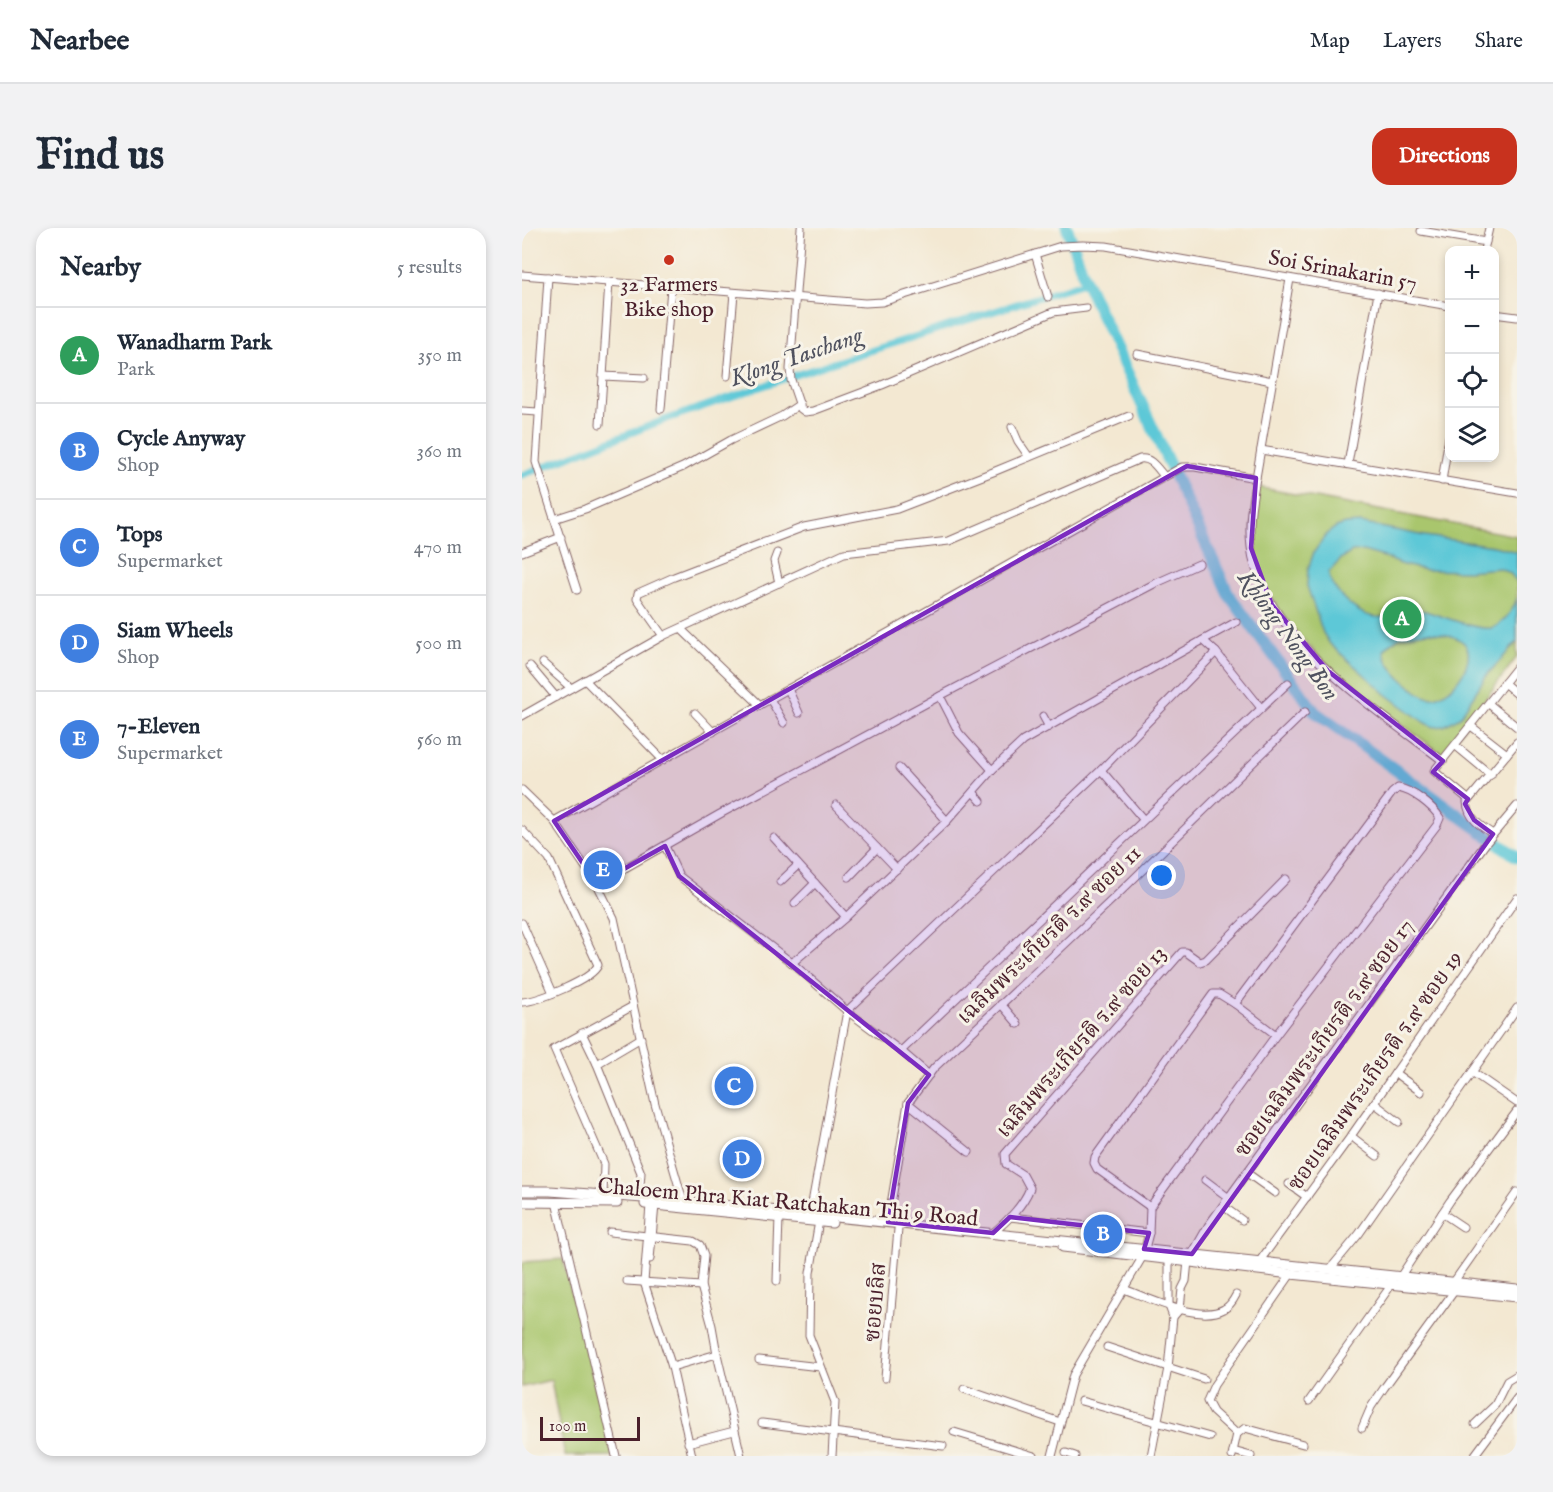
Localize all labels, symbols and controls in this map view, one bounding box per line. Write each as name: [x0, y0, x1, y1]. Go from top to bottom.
text: Nearbee: [30, 24, 129, 59]
text: Map: [1310, 28, 1350, 55]
text: Layers: [1383, 28, 1442, 55]
text: Share: [1475, 28, 1523, 55]
button: Directions: [1372, 128, 1517, 185]
text: Find us: [36, 130, 164, 183]
street label: Soi Srinakarin 57: [1266, 244, 1419, 298]
map controls: [1445, 246, 1499, 462]
button: +: [1445, 246, 1499, 300]
text: Nearby: [60, 251, 141, 284]
marker: 32 Farmers Bike shop: [662, 253, 676, 267]
text: 5 results: [397, 255, 462, 280]
place label: 32 Farmers Bike shop: [620, 271, 718, 324]
button: −: [1445, 300, 1499, 354]
water label: Klong Taschang: [725, 320, 868, 395]
text: Wanadharm Park: [117, 329, 272, 357]
text: A: [73, 343, 86, 368]
text: 350 m: [418, 343, 462, 368]
button: locate: [1445, 354, 1499, 408]
text: Park: [117, 357, 155, 382]
button: layers: [1445, 408, 1499, 462]
text: Cycle Anyway: [117, 425, 245, 453]
text: B: [73, 439, 86, 464]
text: 360 m: [416, 439, 462, 464]
text: Shop: [117, 453, 159, 478]
text: Tops: [117, 521, 163, 549]
text: C: [72, 535, 87, 560]
text: 470 m: [414, 535, 462, 560]
text: Supermarket: [117, 549, 223, 574]
water label: Khlong Nong Bon: [1229, 564, 1346, 707]
pin: A: [1382, 596, 1422, 642]
text: Siam Wheels: [117, 617, 233, 645]
text: D: [71, 631, 88, 656]
text: 500 m: [415, 631, 462, 656]
text: Shop: [117, 645, 159, 670]
text: 7-Eleven: [117, 713, 200, 741]
text: E: [73, 727, 86, 752]
text: 560 m: [417, 727, 462, 752]
text: Supermarket: [117, 741, 223, 766]
street label: เฉลิมพระเกียรติ ร.๙ ซอย 11: [951, 840, 1148, 1031]
pin: E: [584, 848, 622, 892]
your location: [1147, 861, 1176, 890]
street label: ซอยเฉลิมพระเกียรติ ร.๙ ซอย 17: [1229, 914, 1420, 1163]
street label: เฉลิมพระเกียรติ ร.๙ ซอย 13: [990, 940, 1173, 1144]
street label: ซอยเฉลิมพระเกียรติ ร.๙ ซอย 19: [1282, 946, 1469, 1197]
pin: C: [714, 1064, 754, 1108]
pin: D: [722, 1136, 762, 1182]
street label: Chaloem Phra Kiat Ratchakan Thi 9 Road: [596, 1172, 980, 1234]
pin: B: [1084, 1212, 1122, 1256]
street label: ซอยบลิส: [859, 1261, 893, 1343]
scale bar: [540, 1414, 640, 1442]
text: 100 m: [549, 1417, 586, 1437]

